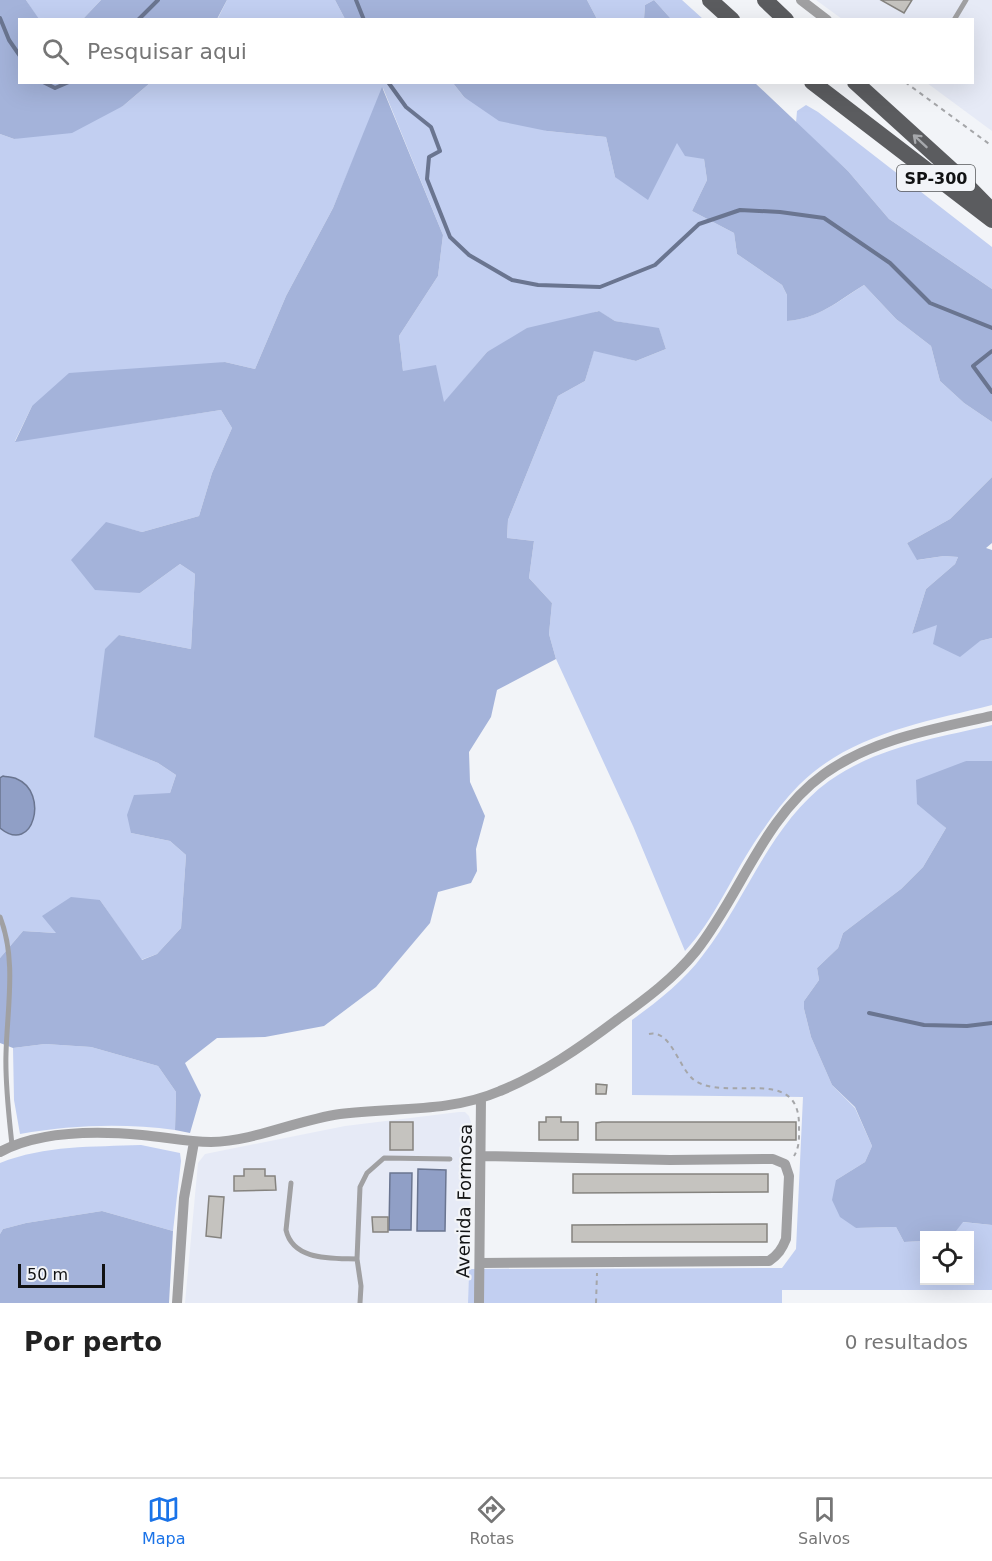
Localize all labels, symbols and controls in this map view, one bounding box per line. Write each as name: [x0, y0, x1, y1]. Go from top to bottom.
search box: [18, 18, 974, 84]
icon: search: [39, 35, 72, 68]
text: Pesquisar aqui: [87, 39, 247, 64]
one-way arrow: [913, 134, 928, 148]
road number: SP-300: [897, 165, 975, 191]
street label: Avenida Formosa: [452, 1124, 476, 1278]
map controls: [920, 1231, 974, 1285]
button: locate: [920, 1231, 974, 1285]
scale bar: [18, 1261, 105, 1288]
text: 50 m: [27, 1265, 68, 1284]
text: Por perto: [24, 1327, 162, 1357]
text: 0 resultados: [845, 1330, 968, 1354]
tab: Mapa: [142, 1493, 186, 1548]
tab: Rotas: [469, 1493, 514, 1548]
tab: Salvos: [798, 1493, 850, 1548]

